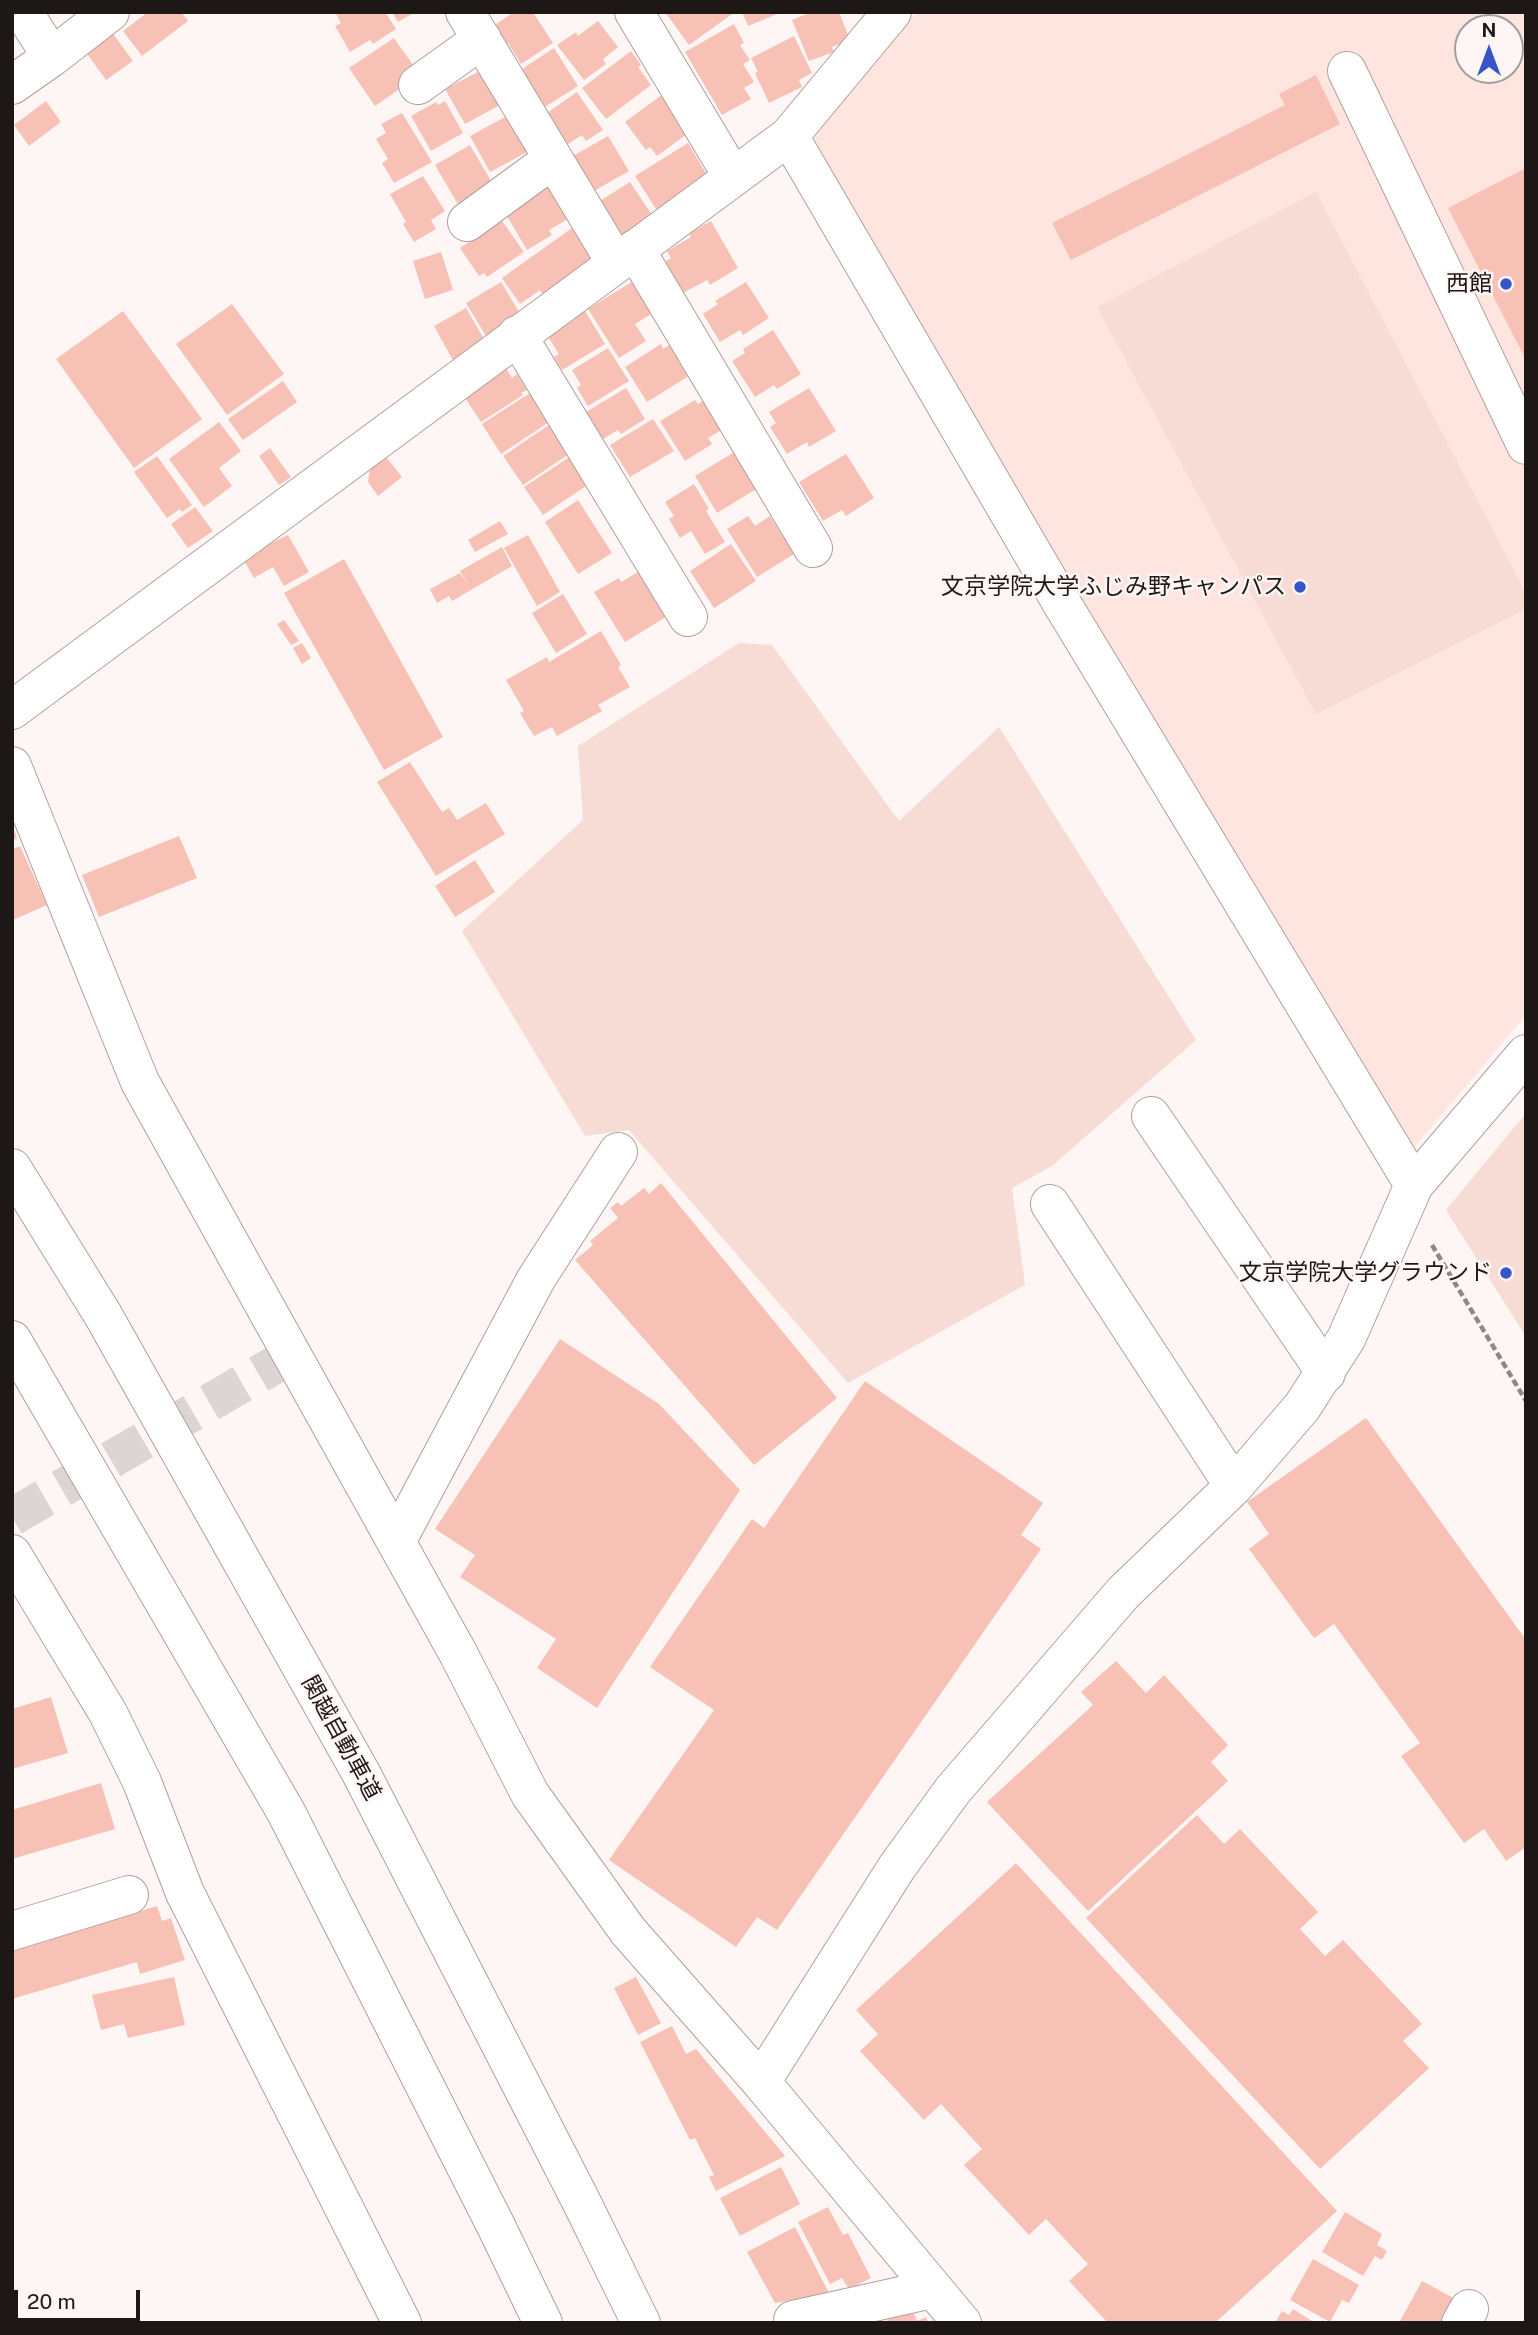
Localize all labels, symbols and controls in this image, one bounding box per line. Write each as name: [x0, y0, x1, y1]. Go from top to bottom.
north arrow: [1454, 14, 1524, 84]
text: N: [1482, 19, 1496, 41]
place label: 西館: [1446, 270, 1492, 298]
marker: 西館: [1498, 276, 1514, 292]
place label: 文京学院大学ふじみ野キャンパス: [941, 573, 1286, 601]
marker: 文京学院大学ふじみ野キャンパス: [1292, 579, 1308, 595]
place label: 文京学院大学グラウンド: [1239, 1259, 1492, 1287]
marker: 文京学院大学グラウンド: [1498, 1265, 1514, 1281]
street label: 関越自動車道: [295, 1671, 387, 1805]
scale bar: [18, 2276, 144, 2320]
text: 20 m: [27, 2289, 76, 2314]

